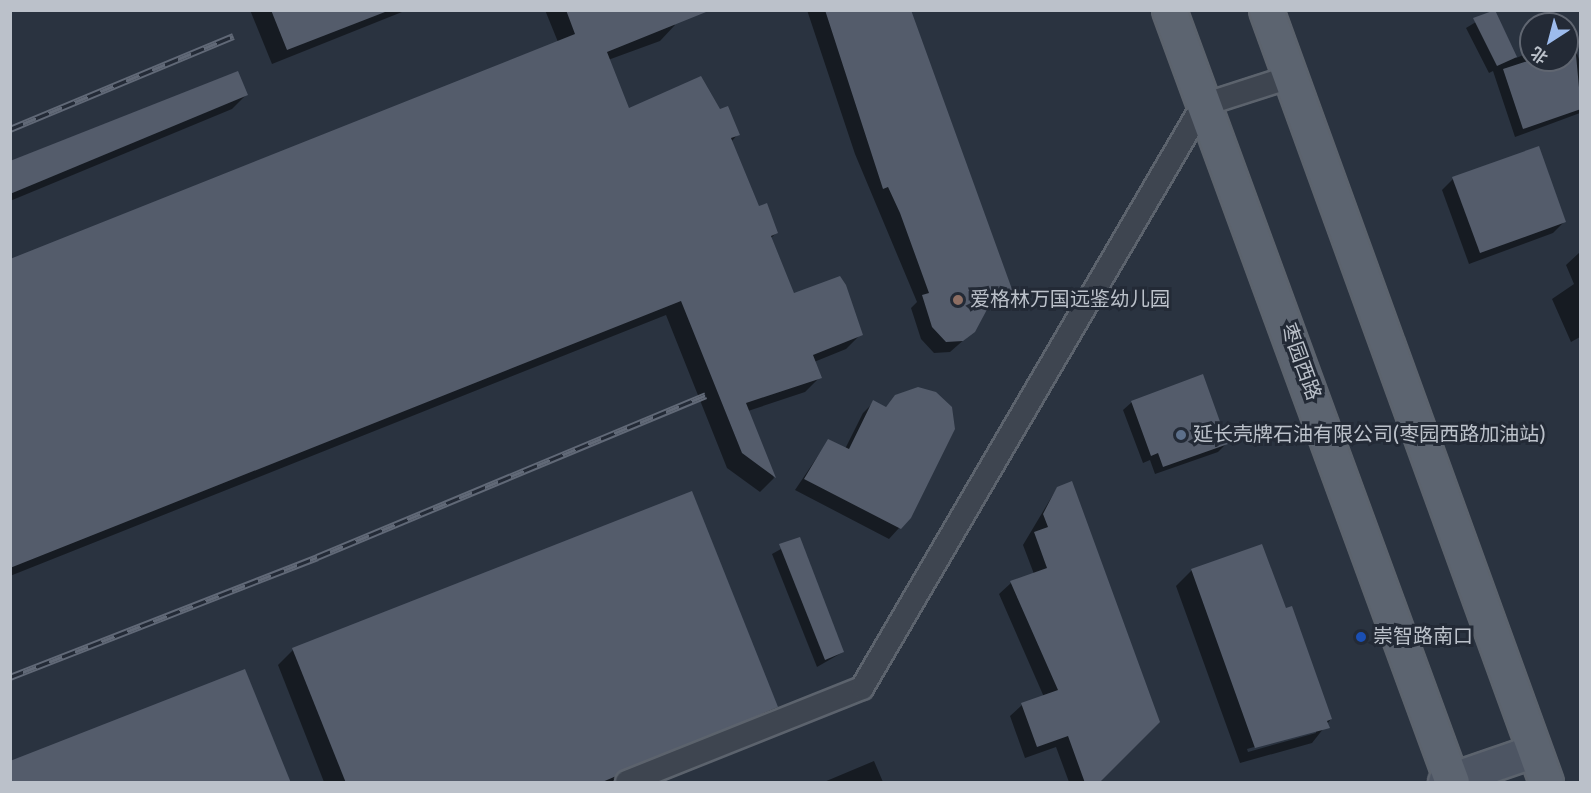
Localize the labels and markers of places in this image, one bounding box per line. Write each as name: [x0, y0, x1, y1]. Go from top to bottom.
place label: 爱格林万国远鉴幼儿园: [970, 288, 1170, 312]
marker: 爱格林万国远鉴幼儿园: [951, 293, 965, 307]
place label: 延长壳牌石油有限公司(枣园西路加油站): [1193, 423, 1545, 447]
marker: 延长壳牌石油有限公司(枣园西路加油站): [1174, 428, 1188, 442]
place label: 崇智路南口: [1373, 625, 1473, 649]
marker: 崇智路南口: [1354, 630, 1368, 644]

